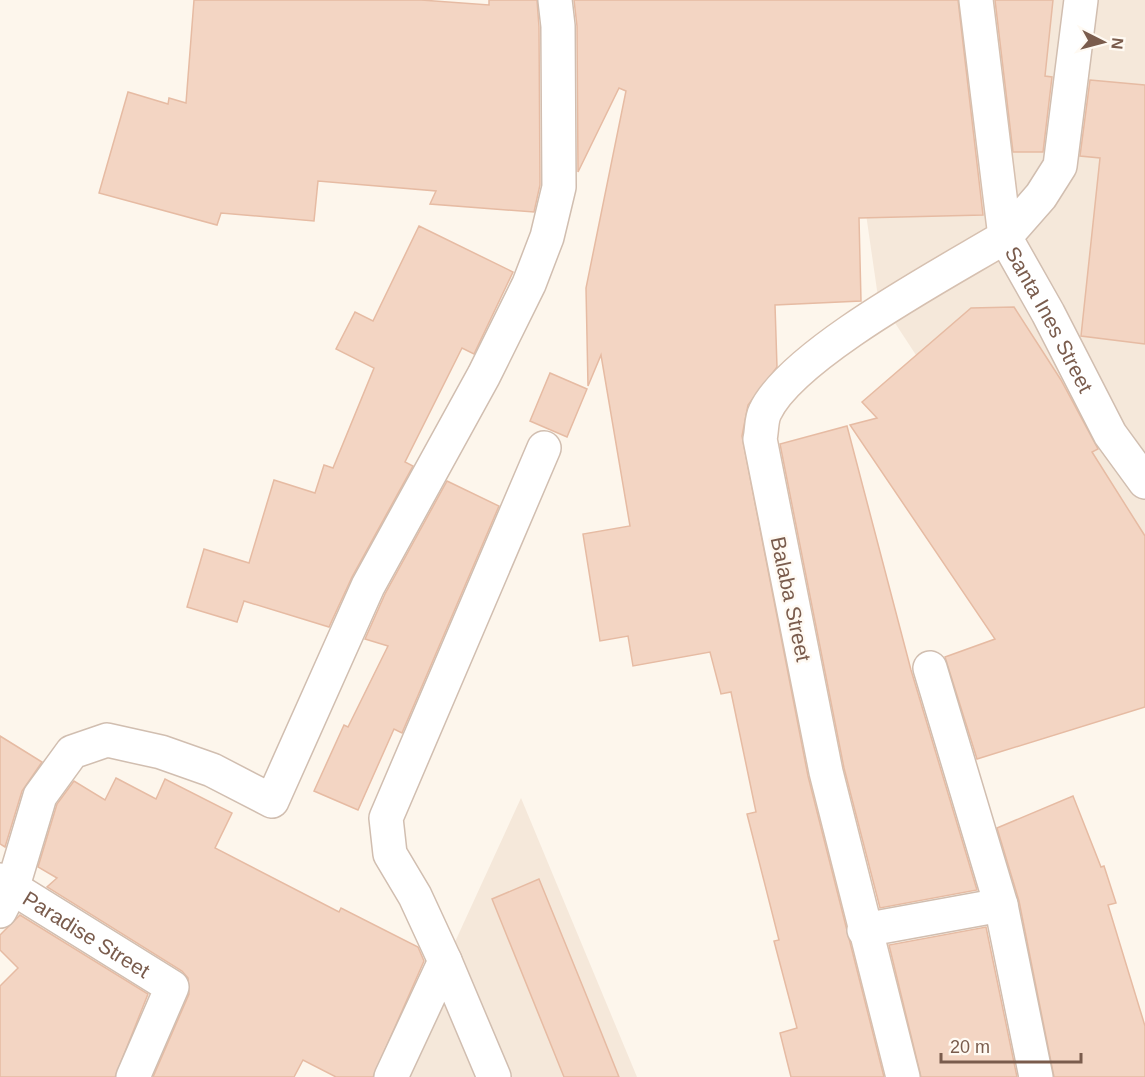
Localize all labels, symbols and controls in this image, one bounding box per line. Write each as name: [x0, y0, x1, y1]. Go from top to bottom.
north arrow: [1073, 12, 1133, 72]
text: N: [1108, 37, 1126, 50]
street label: Santa Ines Street: [1001, 242, 1098, 396]
street label: Balaba Street: [767, 534, 816, 664]
street label: Paradise Street: [19, 886, 154, 982]
scale bar: [941, 1026, 1080, 1064]
text: 20 m: [950, 1037, 990, 1057]

